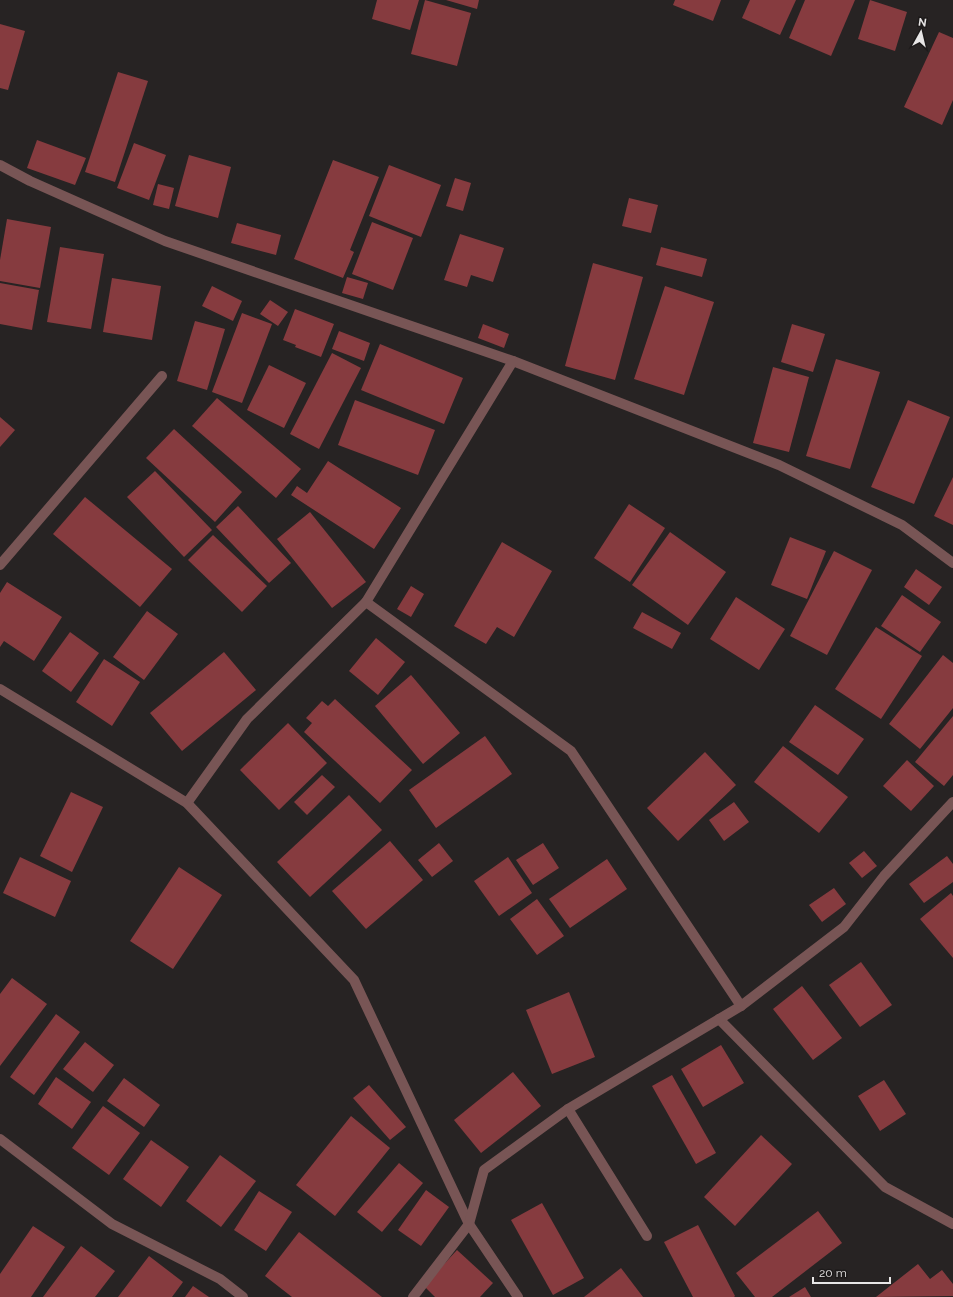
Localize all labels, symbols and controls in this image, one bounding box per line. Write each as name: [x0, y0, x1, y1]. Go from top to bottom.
north arrow: [901, 12, 941, 52]
text: N: [917, 16, 927, 30]
scale bar: [813, 1259, 890, 1285]
text: 20 m: [819, 1266, 847, 1280]

